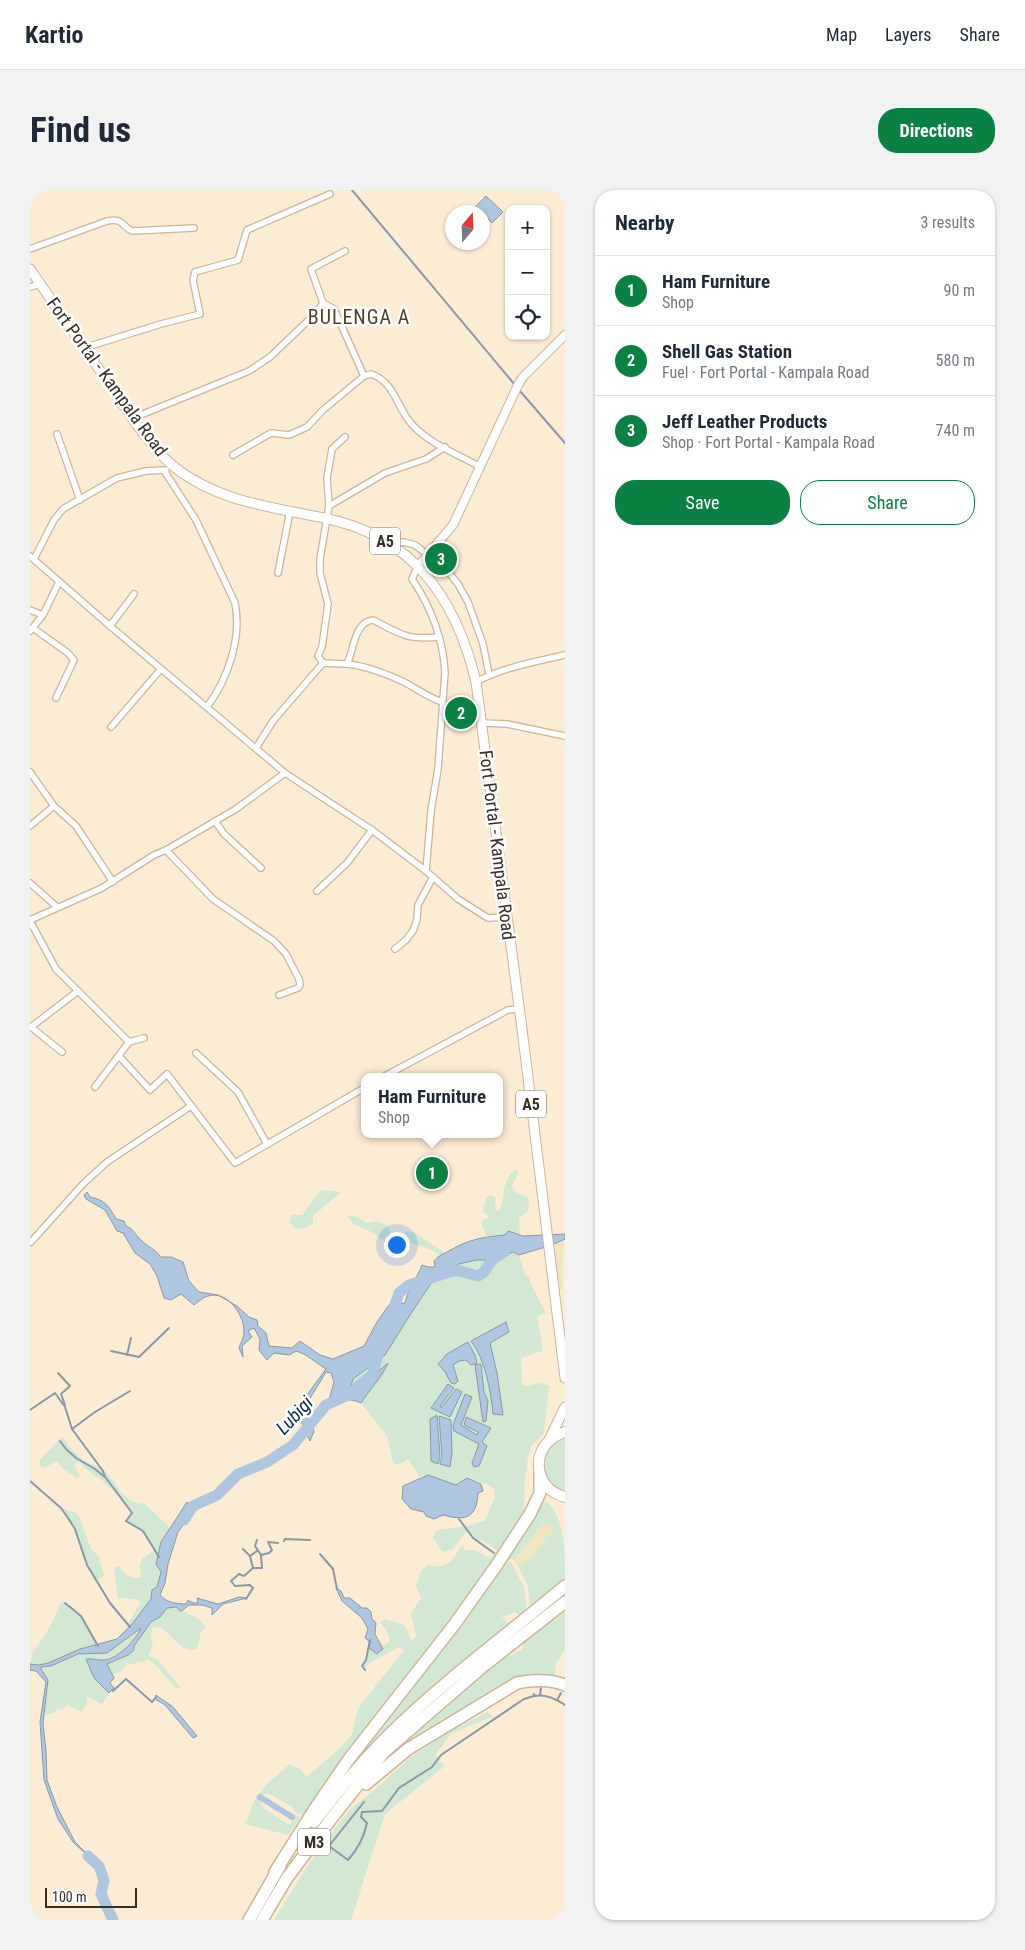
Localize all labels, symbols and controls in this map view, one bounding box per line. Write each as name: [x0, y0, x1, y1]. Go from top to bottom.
text: Kartio: [25, 21, 83, 49]
text: Map: [826, 24, 857, 45]
text: Layers: [885, 24, 932, 45]
text: Share: [960, 24, 1000, 45]
button: Directions: [878, 108, 995, 153]
text: Find us: [30, 110, 131, 151]
north arrow: [445, 205, 490, 250]
map controls: [505, 205, 550, 340]
button: +: [505, 205, 550, 250]
text: Nearby: [615, 211, 674, 235]
text: 3 results: [920, 213, 975, 232]
button: −: [505, 250, 550, 295]
text: Ham Furniture: [662, 270, 770, 293]
text: 1: [627, 281, 635, 300]
text: 90 m: [943, 281, 975, 300]
street label: Fort Portal - Kampala Road: [43, 293, 172, 460]
text: Shop: [662, 293, 694, 312]
button: locate: [505, 295, 550, 340]
district label: BULENGA A: [308, 305, 410, 329]
text: Shell Gas Station: [662, 340, 792, 363]
text: 2: [627, 351, 635, 370]
text: 580 m: [936, 351, 975, 370]
text: Fuel · Fort Portal - Kampala Road: [662, 363, 869, 382]
text: Jeff Leather Products: [662, 410, 827, 433]
text: 3: [627, 421, 635, 440]
text: 740 m: [936, 421, 975, 440]
text: Shop · Fort Portal - Kampala Road: [662, 433, 875, 452]
button: Save: [615, 480, 790, 525]
button: Share: [800, 480, 975, 525]
road number: A5: [370, 528, 400, 554]
pin: 3: [425, 540, 457, 578]
pin: 2: [445, 694, 477, 732]
street label: Fort Portal - Kampala Road: [475, 749, 520, 941]
popup: [361, 1073, 503, 1138]
text: Ham Furniture: [378, 1085, 486, 1108]
road number: A5: [516, 1091, 546, 1118]
text: Shop: [378, 1108, 410, 1127]
pin: 1: [416, 1154, 448, 1192]
your location: [384, 1232, 410, 1258]
water label: Lubigi: [271, 1391, 318, 1439]
road number: M3: [298, 1828, 330, 1855]
scale bar: [45, 1885, 138, 1908]
text: 100 m: [52, 1889, 87, 1905]

